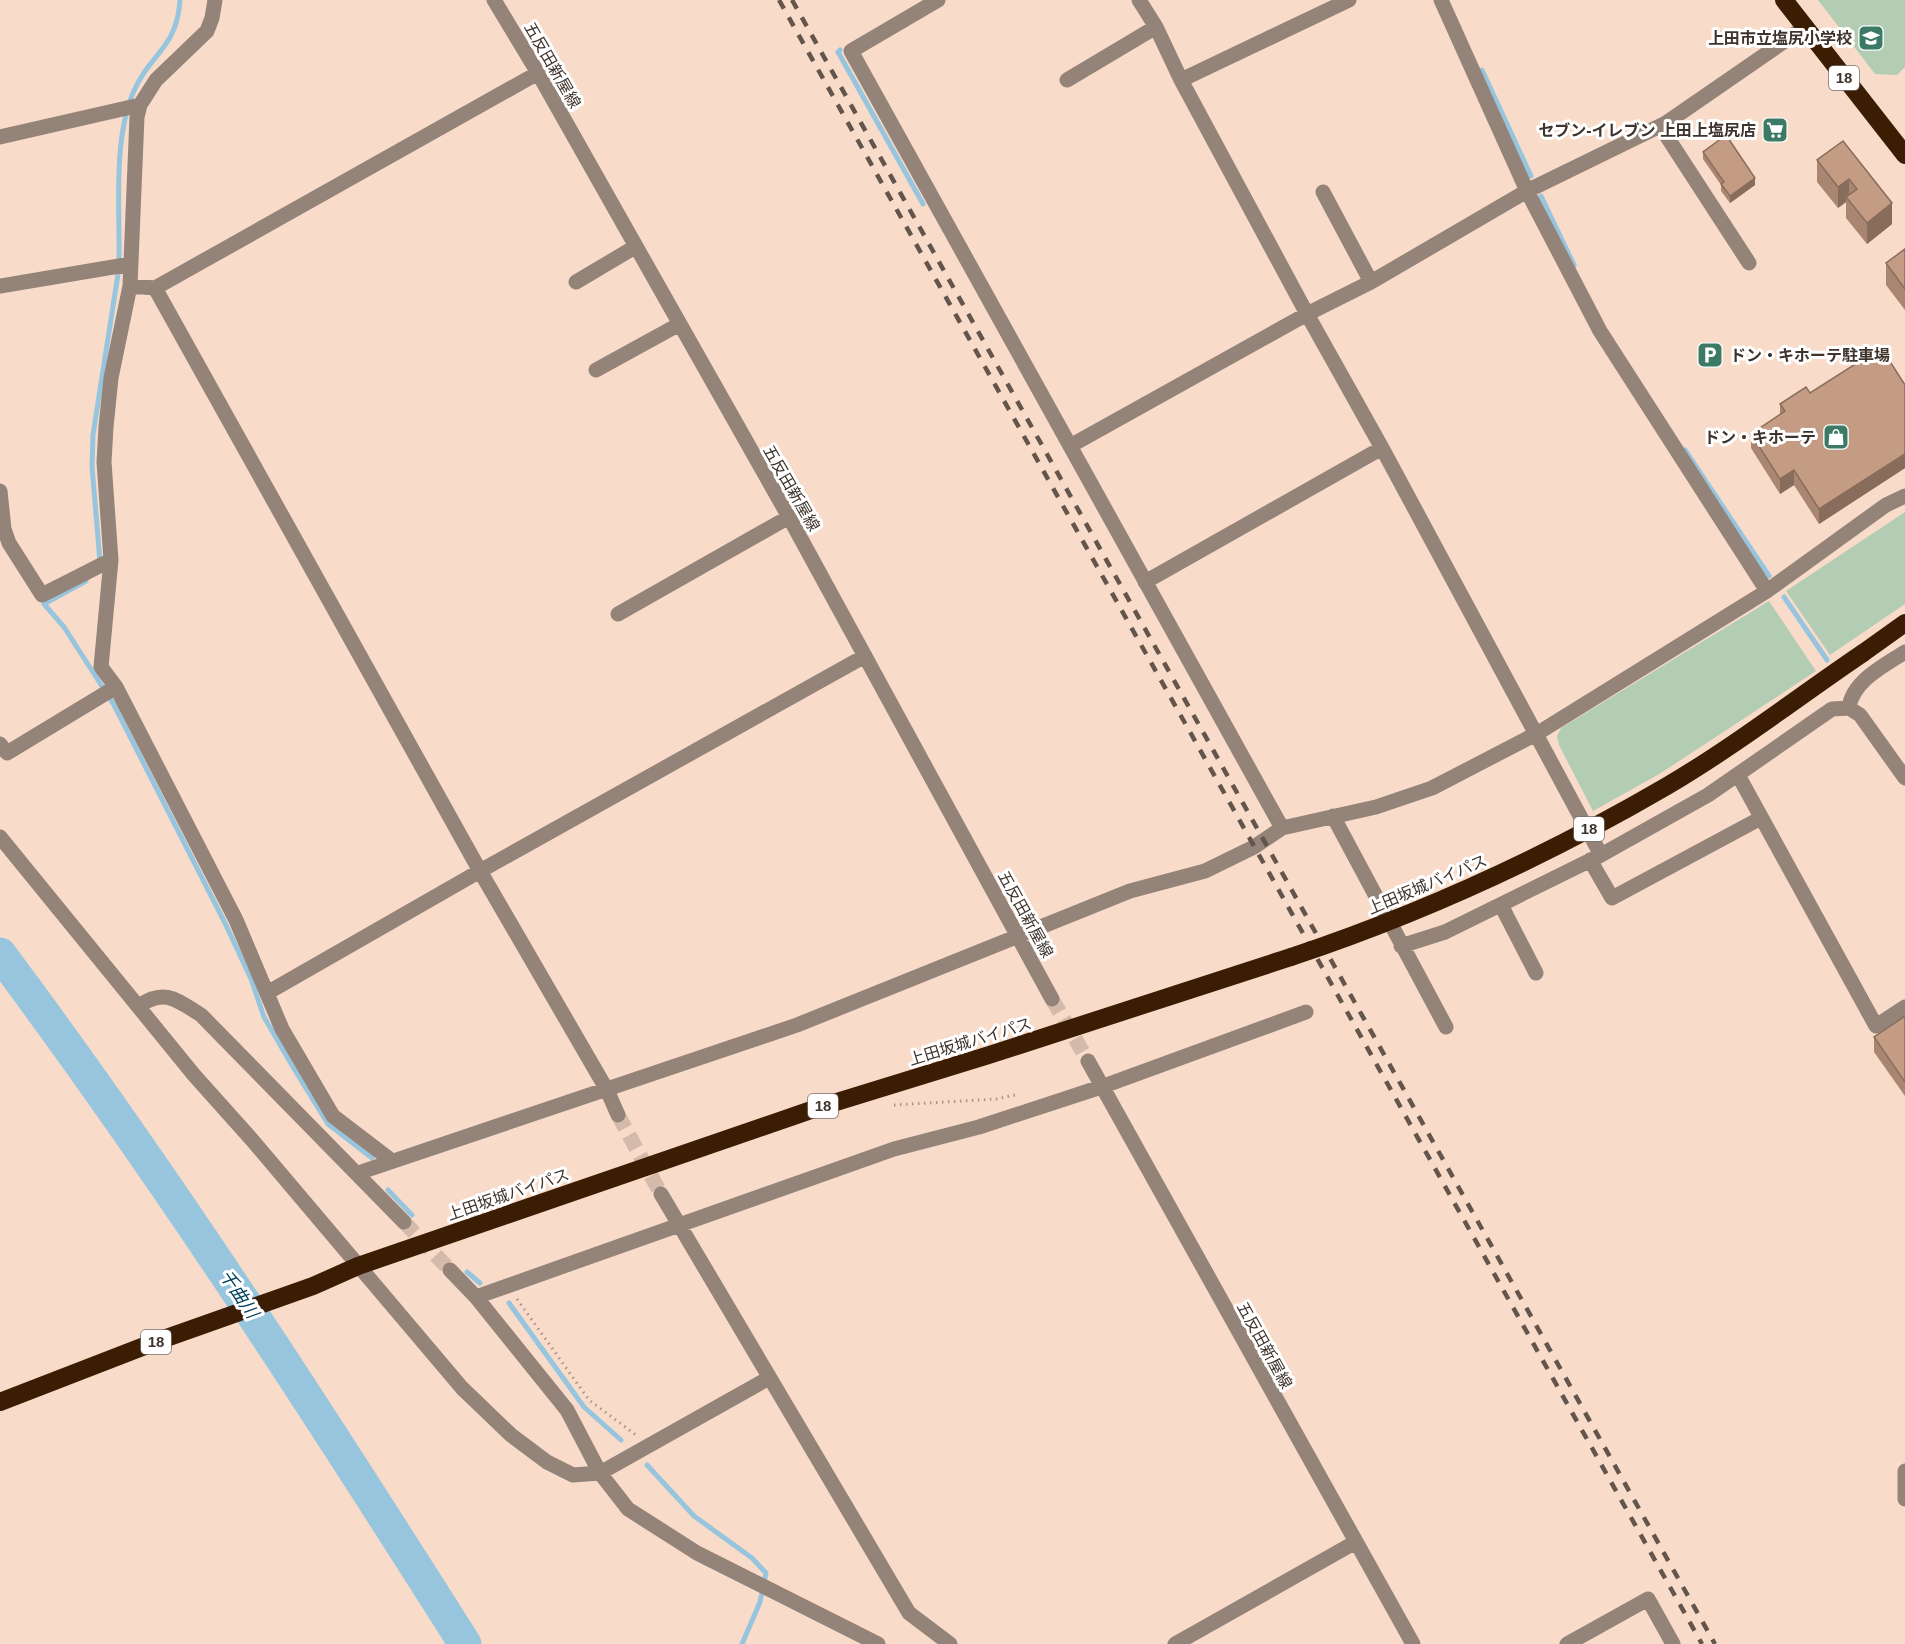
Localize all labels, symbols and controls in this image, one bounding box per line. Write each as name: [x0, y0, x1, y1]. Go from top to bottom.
street label: 五反田新屋線: [521, 19, 584, 111]
school or university icon: 上田市立塩尻小学校: [1856, 23, 1886, 53]
place label: 上田市立塩尻小学校: [1708, 29, 1852, 47]
road number: 18: [1829, 66, 1859, 90]
supermarket icon: セブン-イレブン 上田上塩尻店: [1760, 115, 1790, 145]
place label: セブン-イレブン 上田上塩尻店: [1538, 121, 1756, 139]
parking icon: ドン・キホーテ駐車場: [1695, 340, 1725, 370]
place label: ドン・キホーテ駐車場: [1730, 347, 1890, 364]
shop icon: ドン・キホーテ: [1821, 422, 1851, 452]
place label: ドン・キホーテ: [1704, 429, 1816, 446]
street label: 五反田新屋線: [760, 442, 823, 534]
road number: 18: [1574, 817, 1604, 841]
street label: 上田坂城バイパス: [1365, 852, 1489, 917]
street label: 五反田新屋線: [995, 868, 1056, 960]
street label: 上田坂城バイパス: [907, 1015, 1034, 1068]
road number: 18: [808, 1094, 838, 1118]
street label: 上田坂城バイパス: [445, 1166, 571, 1223]
water label: 千曲川: [216, 1266, 264, 1324]
street label: 五反田新屋線: [1234, 1299, 1295, 1391]
road number: 18: [141, 1330, 171, 1354]

